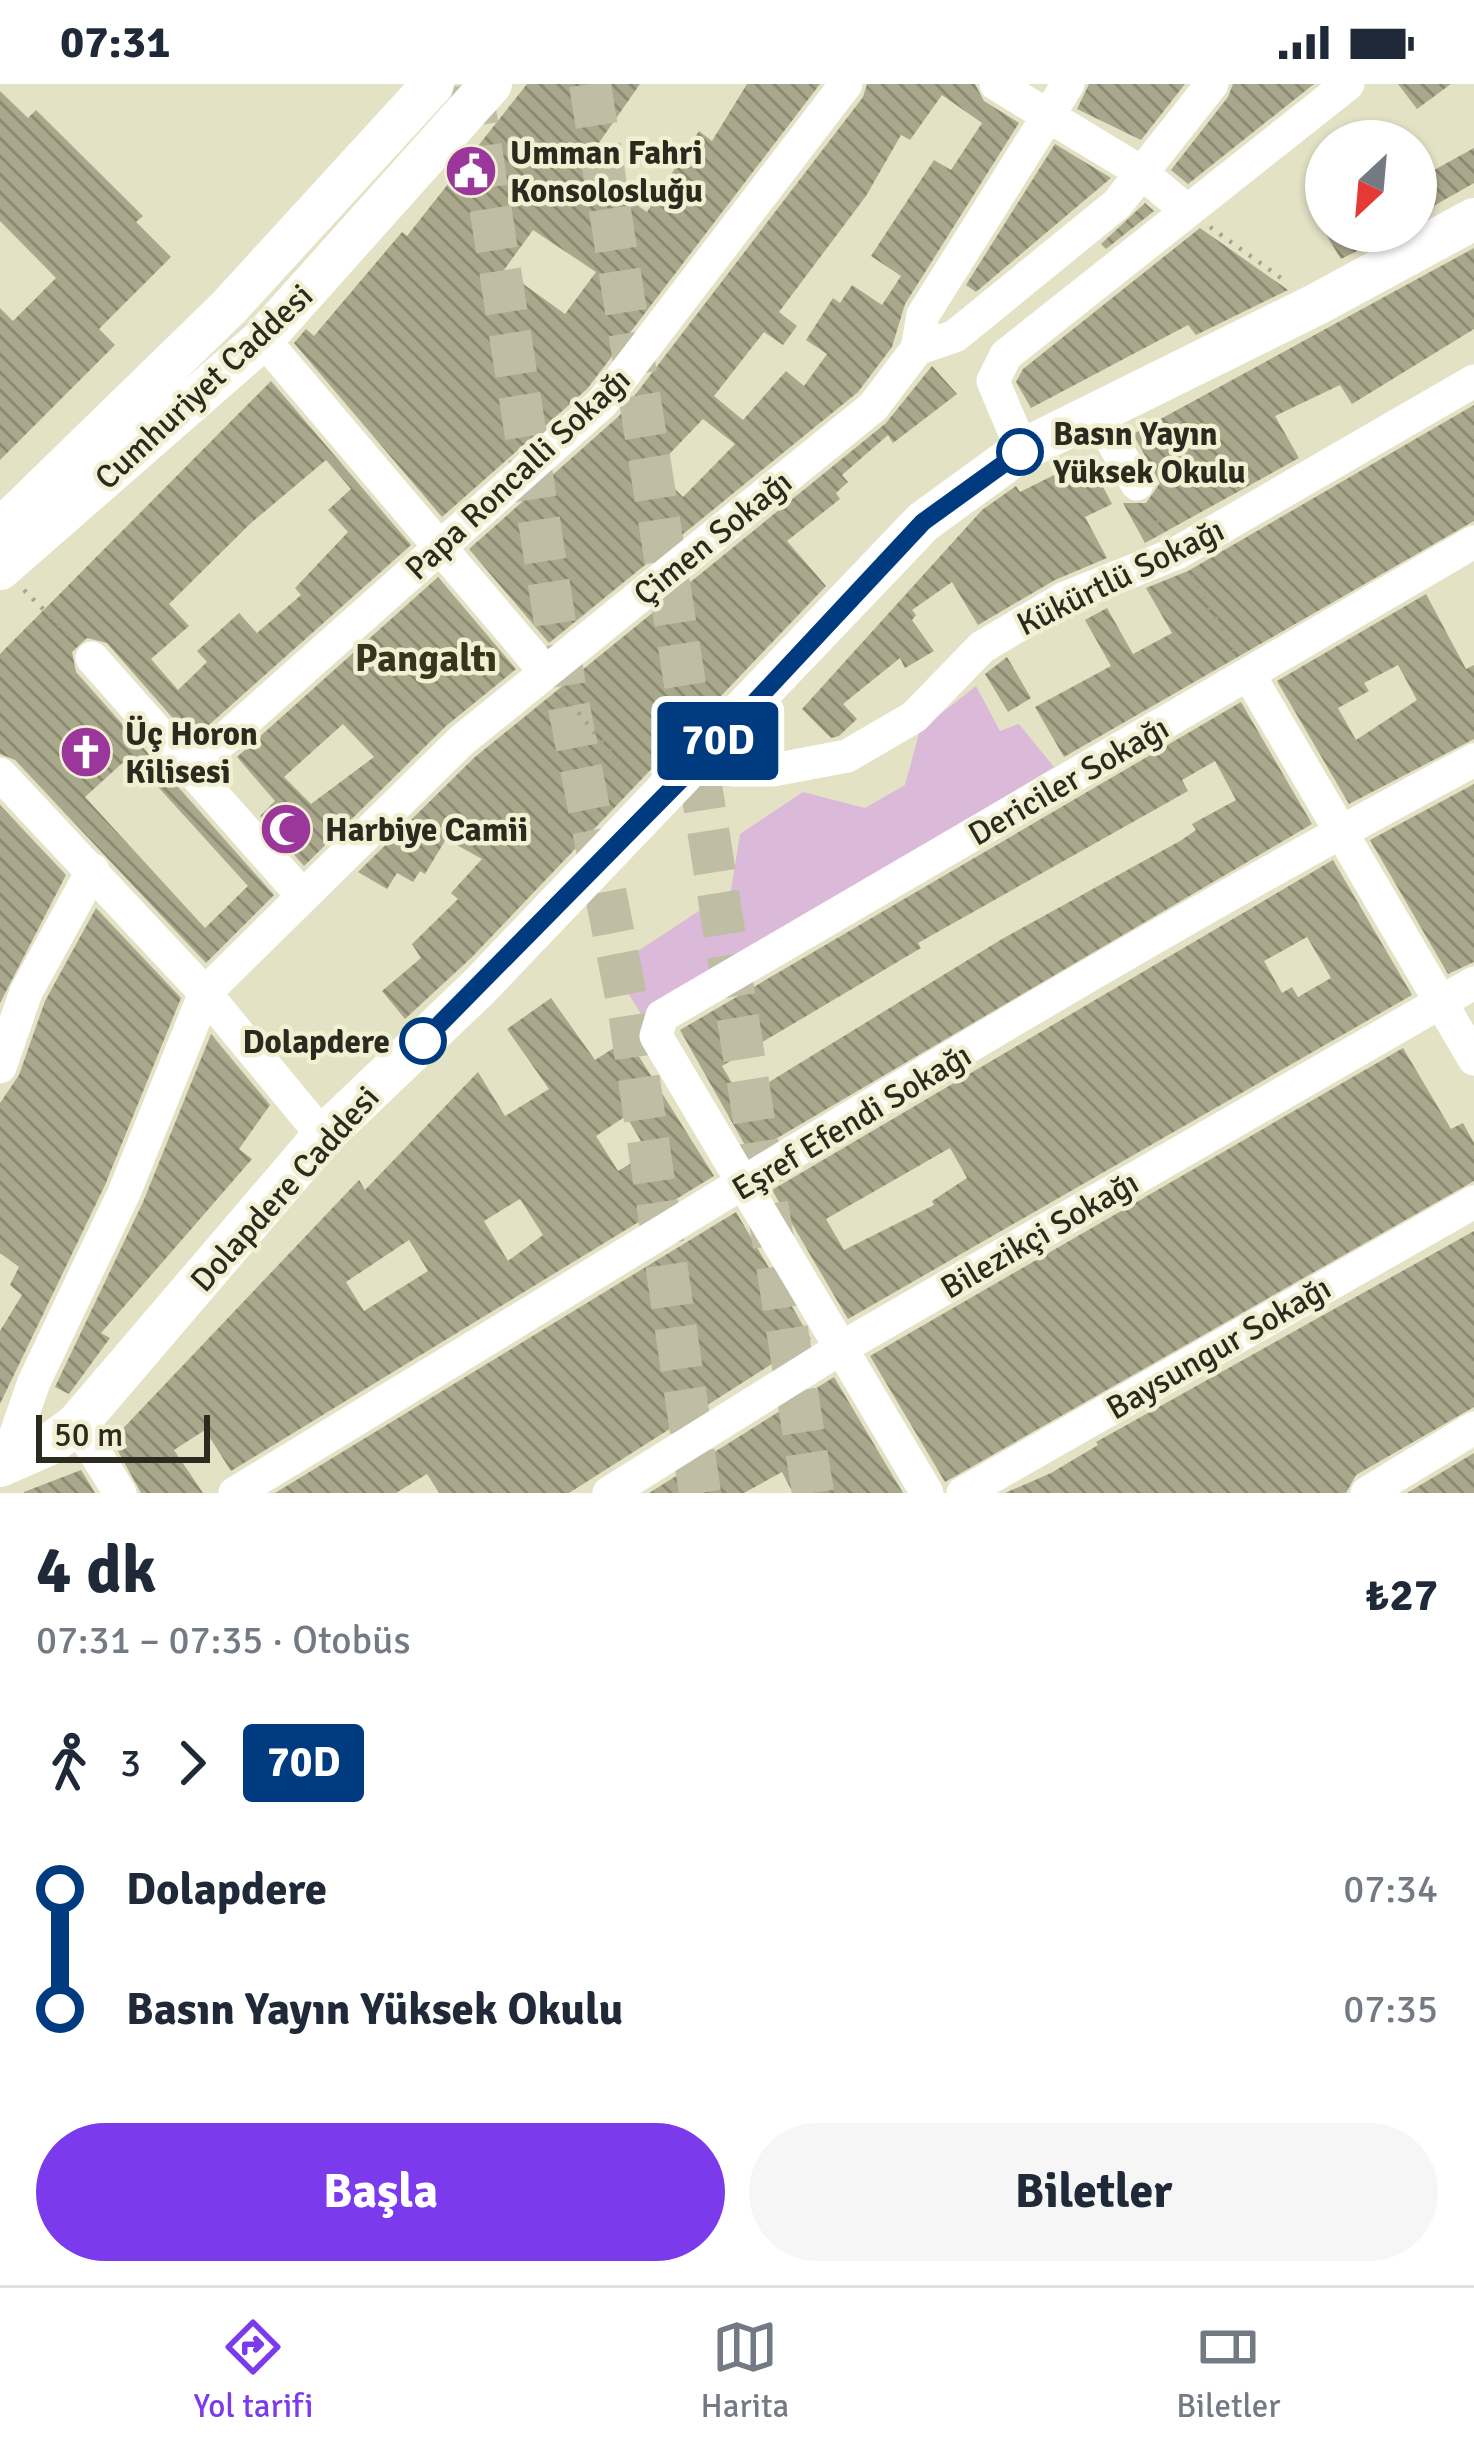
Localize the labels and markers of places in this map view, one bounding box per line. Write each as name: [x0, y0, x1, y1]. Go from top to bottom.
place label: Umman Fahri Konsolosluğu: [510, 133, 703, 212]
public building icon: Umman Fahri Konsolosluğu: [443, 143, 499, 199]
place label: Basın Yayın Yüksek Okulu: [1052, 414, 1246, 493]
marker: Basın Yayın Yüksek Okulu: [998, 430, 1042, 474]
place label: Üç Horon Kilisesi: [125, 714, 258, 793]
church icon: Üç Horon Kilisesi: [58, 724, 114, 780]
mosque icon: Harbiye Camii: [258, 801, 314, 857]
place label: Harbiye Camii: [325, 810, 528, 851]
marker: Dolapdere: [401, 1019, 445, 1063]
place label: Dolapdere: [242, 1022, 390, 1063]

